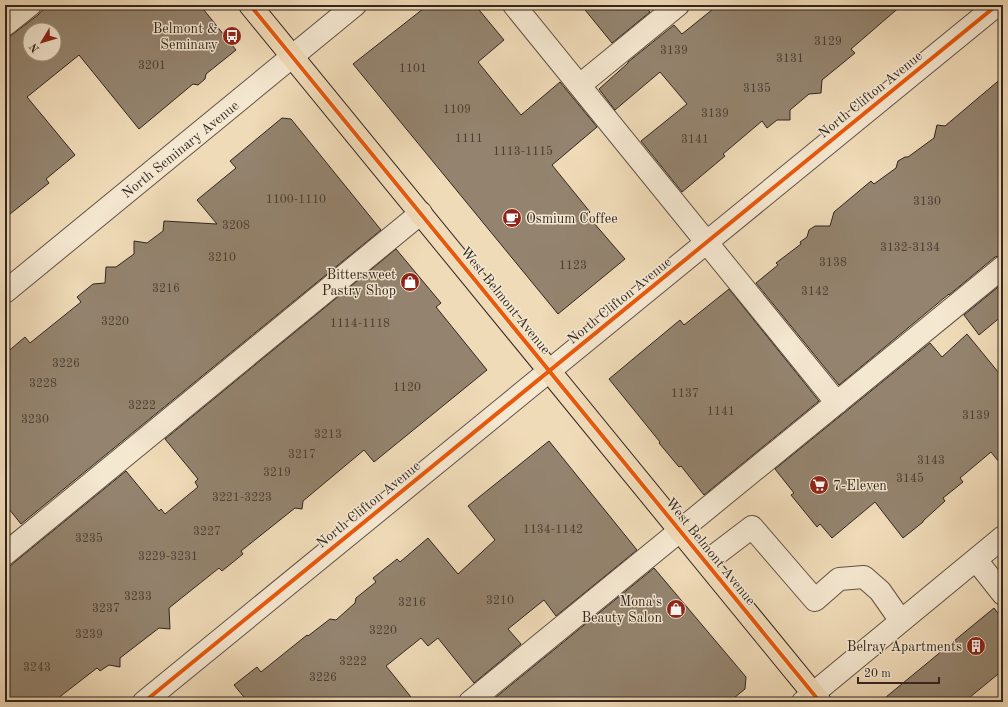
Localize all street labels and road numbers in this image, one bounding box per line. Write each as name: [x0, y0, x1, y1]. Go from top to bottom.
street label: North Clifton Avenue: [816, 49, 925, 141]
street label: North Seminary Avenue: [120, 98, 242, 201]
street label: West Belmont Avenue: [458, 244, 553, 357]
street label: North Clifton Avenue: [565, 255, 674, 347]
street label: North Clifton Avenue: [314, 459, 423, 551]
street label: West Belmont Avenue: [663, 495, 758, 608]

